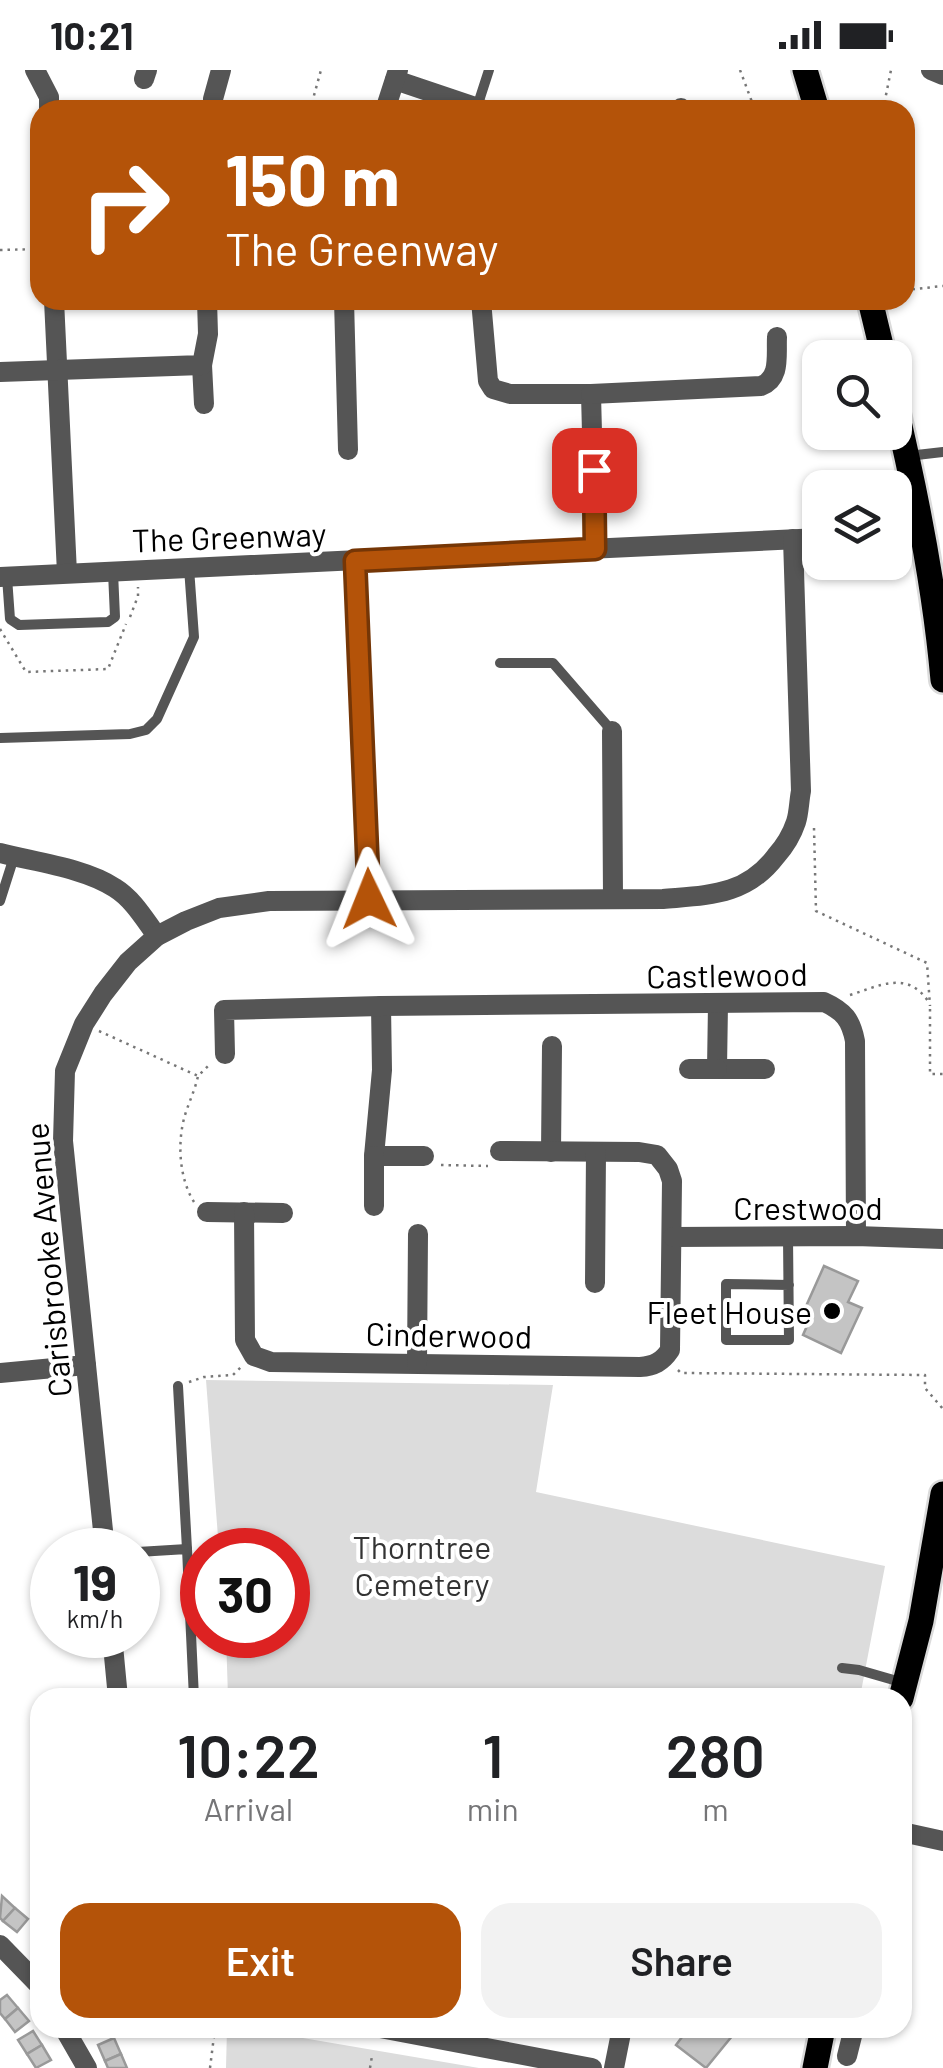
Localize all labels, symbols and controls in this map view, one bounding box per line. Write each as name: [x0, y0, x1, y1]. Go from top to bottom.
text: 10:21: [50, 12, 133, 58]
text: 150 m: [225, 136, 400, 220]
icon: right: [60, 140, 190, 270]
text: The Greenway: [225, 221, 499, 275]
map controls: [802, 340, 912, 580]
button: search: [802, 340, 912, 450]
pin: [552, 428, 637, 513]
icon: arrive: [567, 443, 622, 498]
button: layers: [802, 470, 912, 580]
street label: The Greenway: [131, 514, 327, 558]
position arrow: [317, 847, 421, 951]
street label: Castlewood: [646, 954, 808, 994]
street label: Carisbrooke Avenue: [16, 1121, 78, 1399]
street label: Crestwood: [733, 1188, 883, 1226]
place label: Fleet House: [647, 1292, 812, 1330]
marker: Fleet House: [821, 1300, 843, 1322]
street label: Cinderwood: [365, 1314, 533, 1354]
park label: Thorntree Cemetery: [353, 1527, 491, 1602]
speed limit sign: 30: [180, 1528, 310, 1658]
text: 19: [73, 1551, 117, 1611]
text: km/h: [67, 1603, 123, 1633]
text: 10:22: [177, 1718, 320, 1790]
text: 1: [482, 1718, 503, 1790]
text: 280: [666, 1718, 765, 1790]
text: Arrival: [204, 1789, 293, 1827]
text: min: [467, 1789, 519, 1827]
text: m: [702, 1789, 729, 1827]
button: Exit: [60, 1903, 461, 2018]
button: Share: [481, 1903, 882, 2018]

